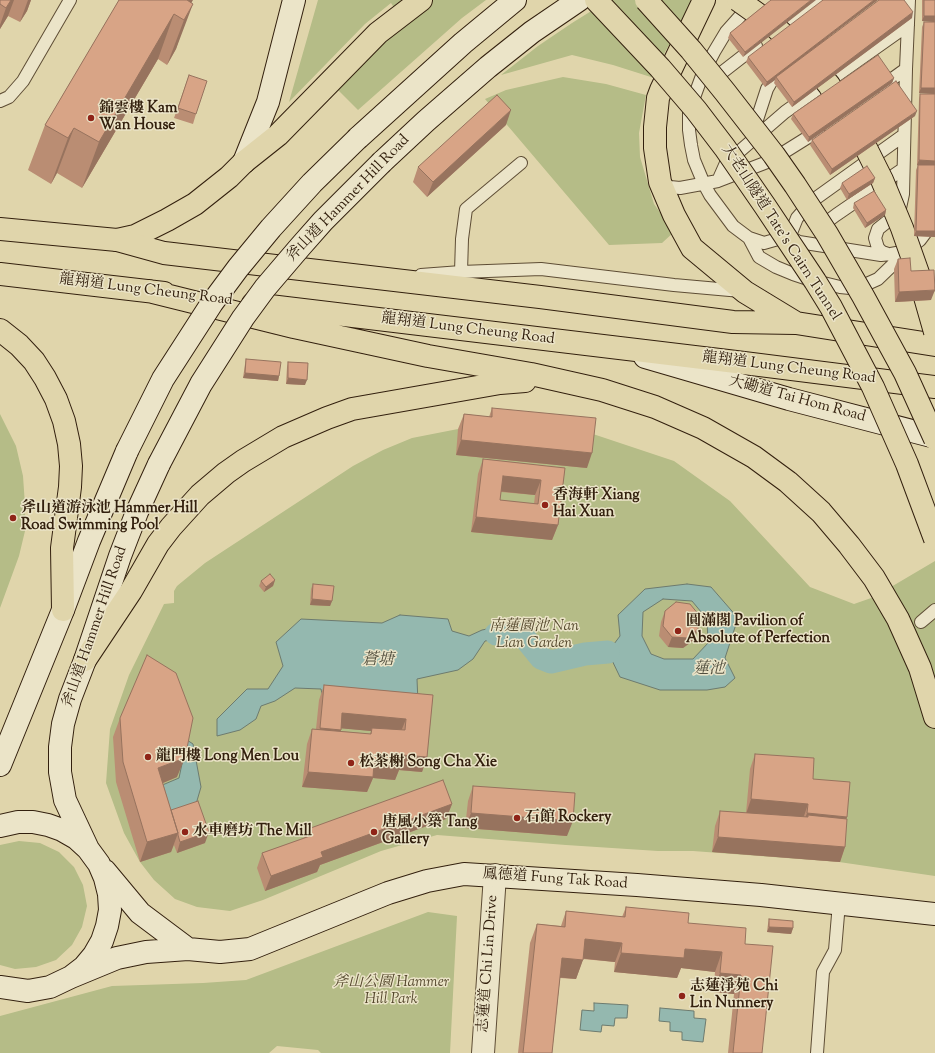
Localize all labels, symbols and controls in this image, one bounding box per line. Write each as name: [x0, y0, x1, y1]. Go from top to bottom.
place label: 錦雲樓 Kam Wan House: [99, 100, 177, 135]
marker: 錦雲樓 Kam Wan House: [86, 113, 96, 123]
street label: 斧山道 Hammer Hill Road: [284, 132, 414, 266]
street label: 大老山隧道 Tate's Cairn Tunnel: [716, 142, 844, 324]
street label: 龍翔道 Lung Cheung Road: [58, 271, 234, 311]
street label: 龍翔道 Lung Cheung Road: [380, 310, 556, 350]
street label: 龍翔道 Lung Cheung Road: [701, 349, 877, 389]
street label: 大磡道 Tai Hom Road: [726, 373, 868, 427]
place label: 香海軒 Xiang Hai Xuan: [553, 487, 640, 522]
place label: 斧山道游泳池 Hammer Hill Road Swimming Pool: [21, 500, 198, 535]
marker: 香海軒 Xiang Hai Xuan: [540, 500, 550, 510]
marker: 斧山道游泳池 Hammer Hill Road Swimming Pool: [8, 513, 18, 523]
street label: 斧山道 Hammer Hill Road: [60, 544, 132, 710]
place label: 圓滿閣 Pavilion of Absolute of Perfection: [686, 613, 830, 648]
park label: 南蓮園池 Nan Lian Garden: [489, 618, 579, 653]
marker: 圓滿閣 Pavilion of Absolute of Perfection: [673, 626, 683, 636]
water label: 蒼塘: [362, 651, 394, 671]
water label: 蓮池: [693, 660, 725, 680]
place label: 龍門樓 Long Men Lou: [156, 748, 299, 766]
marker: 龍門樓 Long Men Lou: [143, 752, 153, 762]
place label: 松茶榭 Song Cha Xie: [359, 754, 497, 772]
marker: 松茶榭 Song Cha Xie: [346, 758, 356, 768]
place label: 石館 Rockery: [525, 809, 611, 827]
marker: 石館 Rockery: [512, 813, 522, 823]
place label: 唐風小築 Tang Gallery: [382, 814, 477, 849]
place label: 水車磨坊 The Mill: [193, 823, 312, 841]
marker: 水車磨坊 The Mill: [180, 827, 190, 837]
marker: 唐風小築 Tang Gallery: [369, 827, 379, 837]
street label: 鳳德道 Fung Tak Road: [482, 866, 628, 894]
street label: 志蓮道 Chi Lin Drive: [475, 895, 503, 1033]
park label: 斧山公園 Hammer Hill Park: [333, 974, 449, 1009]
place label: 志蓮淨苑 Chi Lin Nunnery: [690, 978, 778, 1013]
marker: 志蓮淨苑 Chi Lin Nunnery: [677, 991, 687, 1001]

